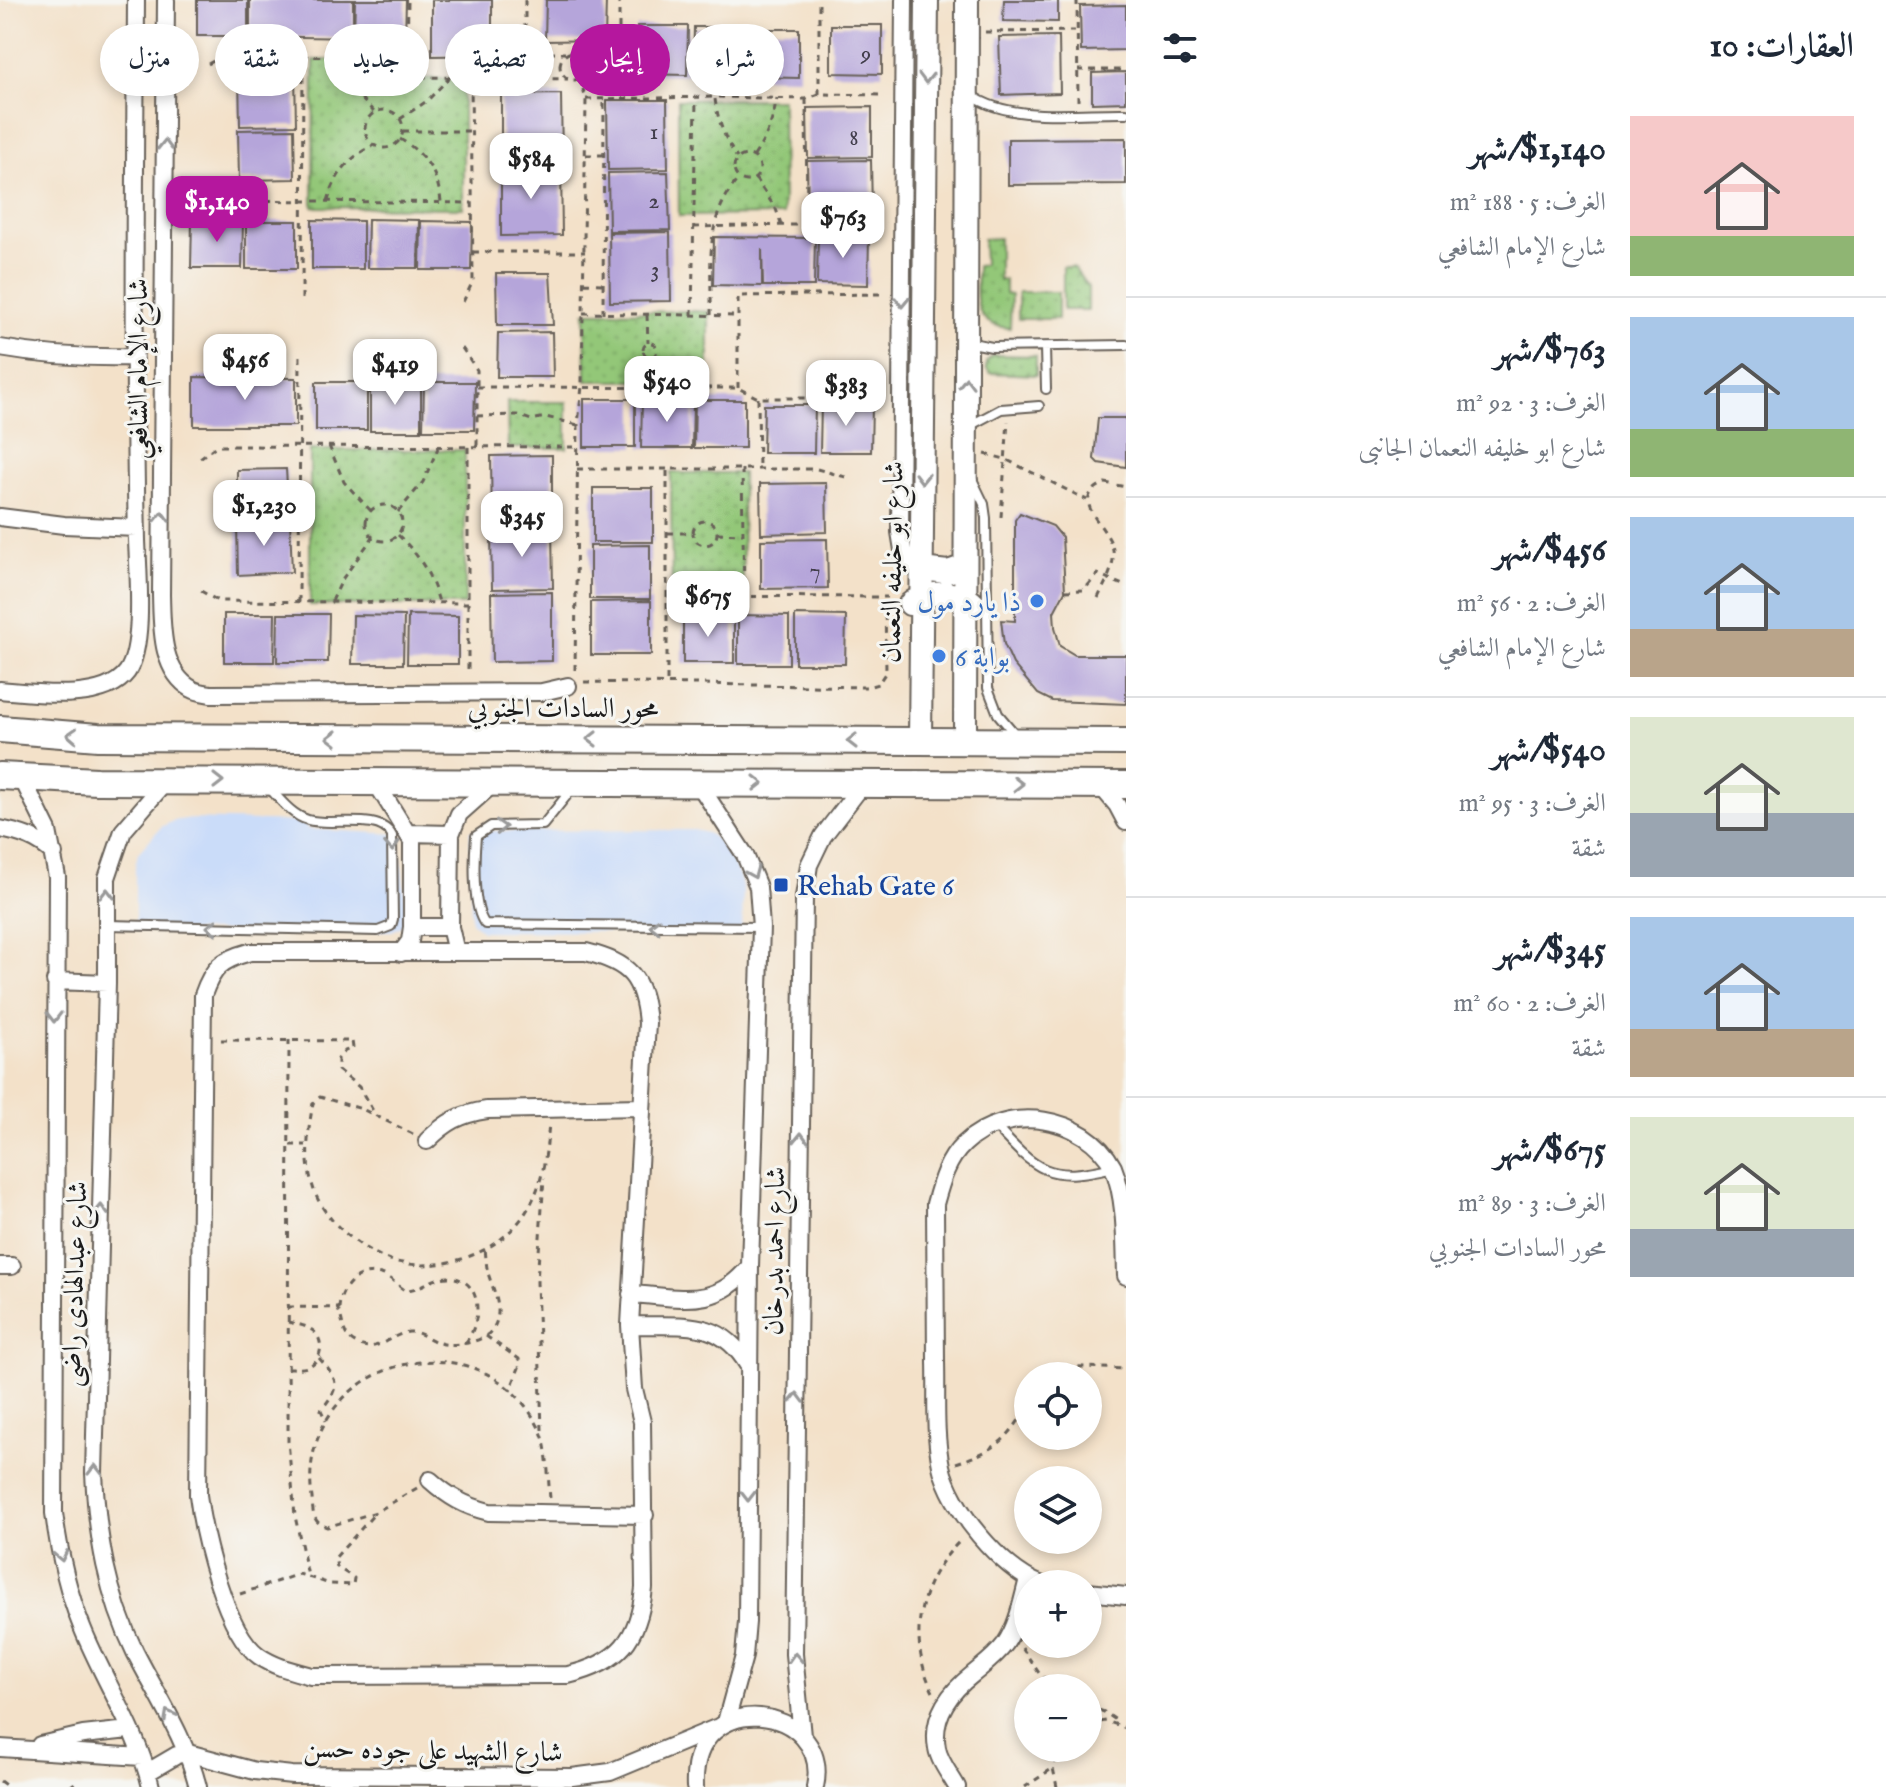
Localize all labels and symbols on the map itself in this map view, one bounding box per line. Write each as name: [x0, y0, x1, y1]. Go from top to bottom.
house number: 9: [860, 39, 871, 70]
one-way arrow: [917, 72, 935, 85]
house number: 1: [650, 117, 658, 148]
house number: 8: [849, 123, 859, 154]
pin: $584: [484, 133, 578, 201]
one-way arrow: [156, 138, 174, 151]
pin: $1,140: [152, 176, 282, 244]
house number: 2: [648, 186, 660, 217]
pin: $763: [796, 192, 890, 260]
house number: 3: [651, 255, 659, 286]
street label: شارع الإمام الشافعي: [122, 278, 163, 460]
one-way arrow: [893, 296, 910, 309]
pin: $456: [198, 334, 292, 402]
pin: $419: [348, 339, 442, 407]
pin: $540: [620, 356, 714, 424]
pin: $383: [799, 360, 893, 428]
one-way arrow: [958, 376, 975, 389]
street label: شارع ابو خليفه النعمان: [874, 461, 917, 663]
one-way arrow: [913, 472, 931, 485]
pin: $1,230: [199, 480, 329, 548]
pin: $345: [475, 491, 569, 559]
one-way arrow: [153, 510, 171, 523]
house number: 7: [809, 556, 821, 587]
pin: $675: [661, 571, 755, 639]
place label: ذا يارد مول: [917, 586, 1021, 621]
marker: ذا يارد مول: [1028, 592, 1046, 610]
place label: بوابة 6: [955, 641, 1010, 676]
marker: بوابة 6: [930, 647, 948, 665]
street label: محور السادات الجنوبي: [467, 692, 659, 730]
one-way arrow: [65, 727, 78, 744]
one-way arrow: [325, 729, 338, 747]
one-way arrow: [585, 731, 598, 748]
one-way arrow: [845, 732, 858, 750]
one-way arrow: [212, 772, 225, 790]
one-way arrow: [752, 774, 765, 792]
one-way arrow: [1012, 775, 1025, 793]
one-way arrow: [495, 819, 508, 836]
one-way arrow: [383, 840, 400, 853]
one-way arrow: [743, 865, 759, 880]
place label: Rehab Gate 6: [797, 870, 955, 905]
marker: Rehab Gate 6: [772, 876, 790, 894]
one-way arrow: [98, 887, 116, 900]
one-way arrow: [205, 918, 218, 936]
one-way arrow: [648, 918, 661, 935]
one-way arrow: [46, 1011, 63, 1024]
one-way arrow: [792, 1131, 810, 1144]
street label: شارع احمد بدرخان: [757, 1166, 798, 1336]
street label: شارع عبدالهادى راضى: [54, 1180, 101, 1388]
one-way arrow: [93, 1203, 110, 1216]
one-way arrow: [789, 1391, 806, 1404]
one-way arrow: [86, 1463, 104, 1476]
one-way arrow: [739, 1490, 757, 1503]
one-way arrow: [51, 1550, 68, 1563]
one-way arrow: [787, 1651, 804, 1664]
one-way arrow: [163, 1709, 178, 1724]
street label: شارع الشهيد على جوده حسن: [303, 1732, 563, 1775]

